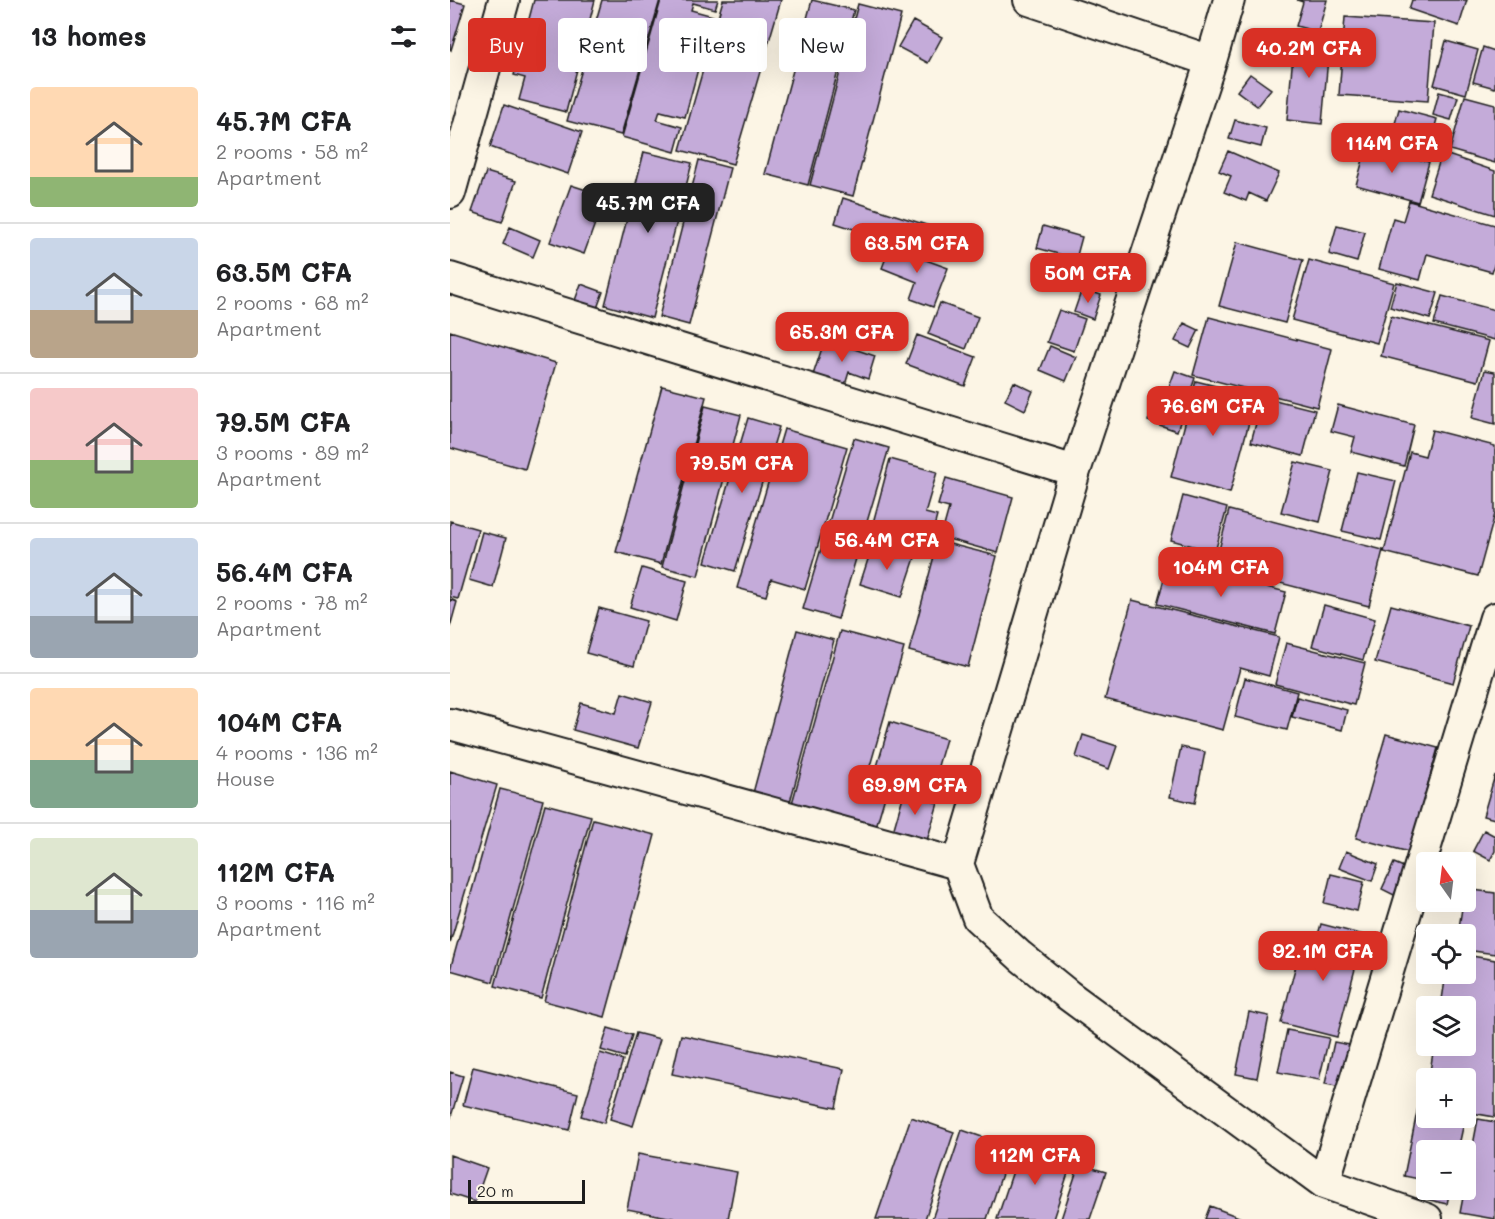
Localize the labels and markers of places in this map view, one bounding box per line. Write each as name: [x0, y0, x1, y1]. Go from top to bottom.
pin: 40.2M CFA: [1240, 28, 1378, 79]
pin: 114M CFA: [1330, 123, 1454, 174]
pin: 45.7M CFA: [579, 183, 717, 234]
pin: 63.5M CFA: [848, 223, 986, 274]
pin: 50M CFA: [1033, 253, 1143, 304]
pin: 65.3M CFA: [773, 312, 911, 363]
pin: 76.6M CFA: [1144, 386, 1282, 437]
pin: 79.5M CFA: [673, 443, 811, 494]
pin: 56.4M CFA: [818, 520, 956, 571]
pin: 104M CFA: [1159, 547, 1283, 598]
pin: 69.9M CFA: [846, 765, 984, 816]
pin: 92.1M CFA: [1254, 931, 1392, 982]
pin: 112M CFA: [973, 1135, 1097, 1186]

